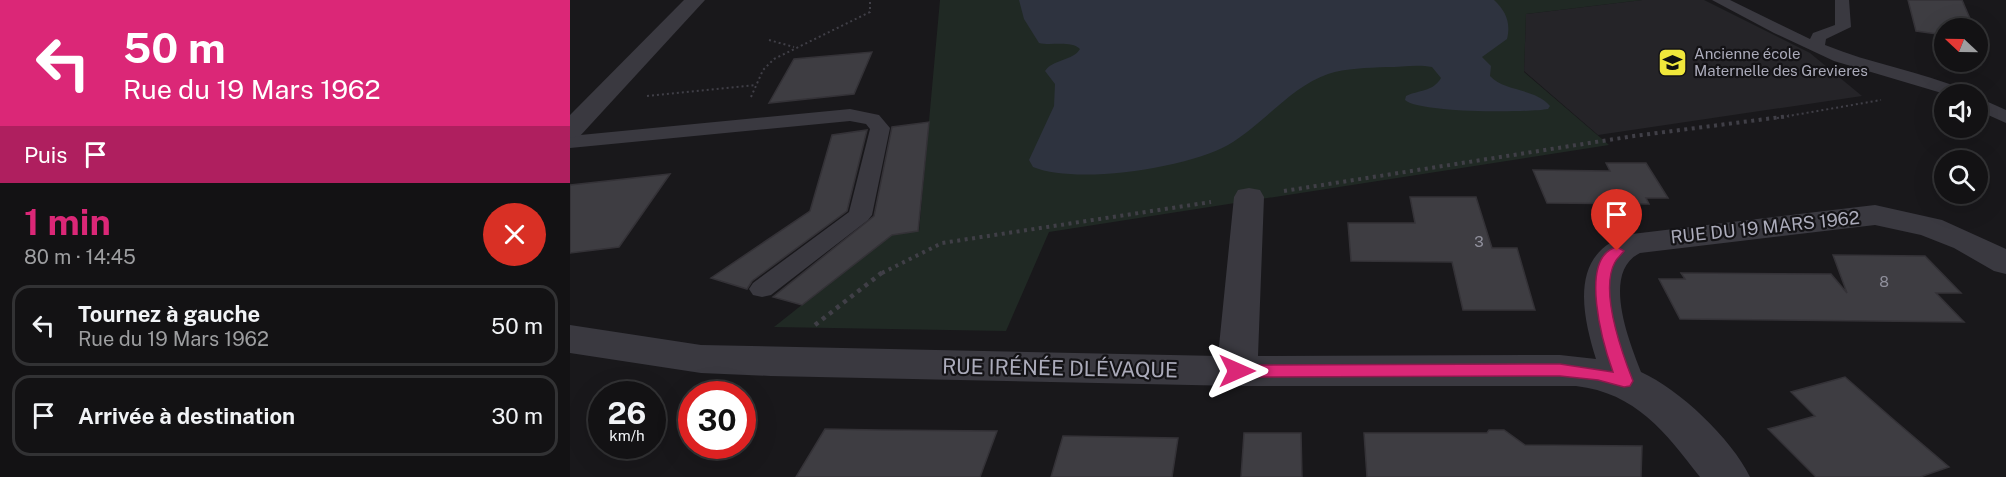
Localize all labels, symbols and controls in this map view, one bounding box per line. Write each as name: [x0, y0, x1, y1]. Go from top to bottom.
north arrow: [1934, 18, 1988, 72]
map controls: [1934, 18, 1988, 204]
text: 50 m: [123, 23, 226, 72]
icon: left: [24, 24, 102, 102]
place label: Ancienne école Maternelle des Grevieres: [1694, 45, 1868, 79]
school or university icon: Ancienne école Maternelle des Grevieres: [1657, 46, 1689, 78]
text: Rue du 19 Mars 1962: [123, 73, 381, 105]
button: sound: [1934, 84, 1988, 138]
icon: arrive: [79, 138, 112, 171]
text: Puis: [24, 142, 67, 168]
button: search: [1934, 150, 1988, 204]
pin: [1591, 189, 1642, 251]
icon: arrive: [1600, 198, 1633, 231]
text: 1 min: [24, 201, 111, 243]
button: close: [483, 203, 546, 266]
street label: RUE DU 19 MARS 1962: [1670, 207, 1860, 247]
house number: 3: [1474, 233, 1484, 250]
text: 80 m · 14:45: [24, 245, 136, 269]
house number: 8: [1879, 273, 1889, 290]
text: Tournez à gauche: [78, 301, 260, 327]
icon: left: [27, 309, 60, 342]
text: 50 m: [491, 313, 543, 339]
text: Rue du 19 Mars 1962: [78, 327, 269, 351]
position arrow: [1205, 339, 1269, 403]
street label: RUE IRÉNÉE DLÉVAQUE: [942, 353, 1178, 383]
speed limit sign: 30: [678, 381, 756, 459]
text: 26: [608, 395, 646, 431]
icon: arrive: [27, 399, 60, 432]
text: Arrivée à destination: [78, 403, 295, 429]
text: 30 m: [491, 403, 543, 429]
text: km/h: [609, 427, 645, 444]

